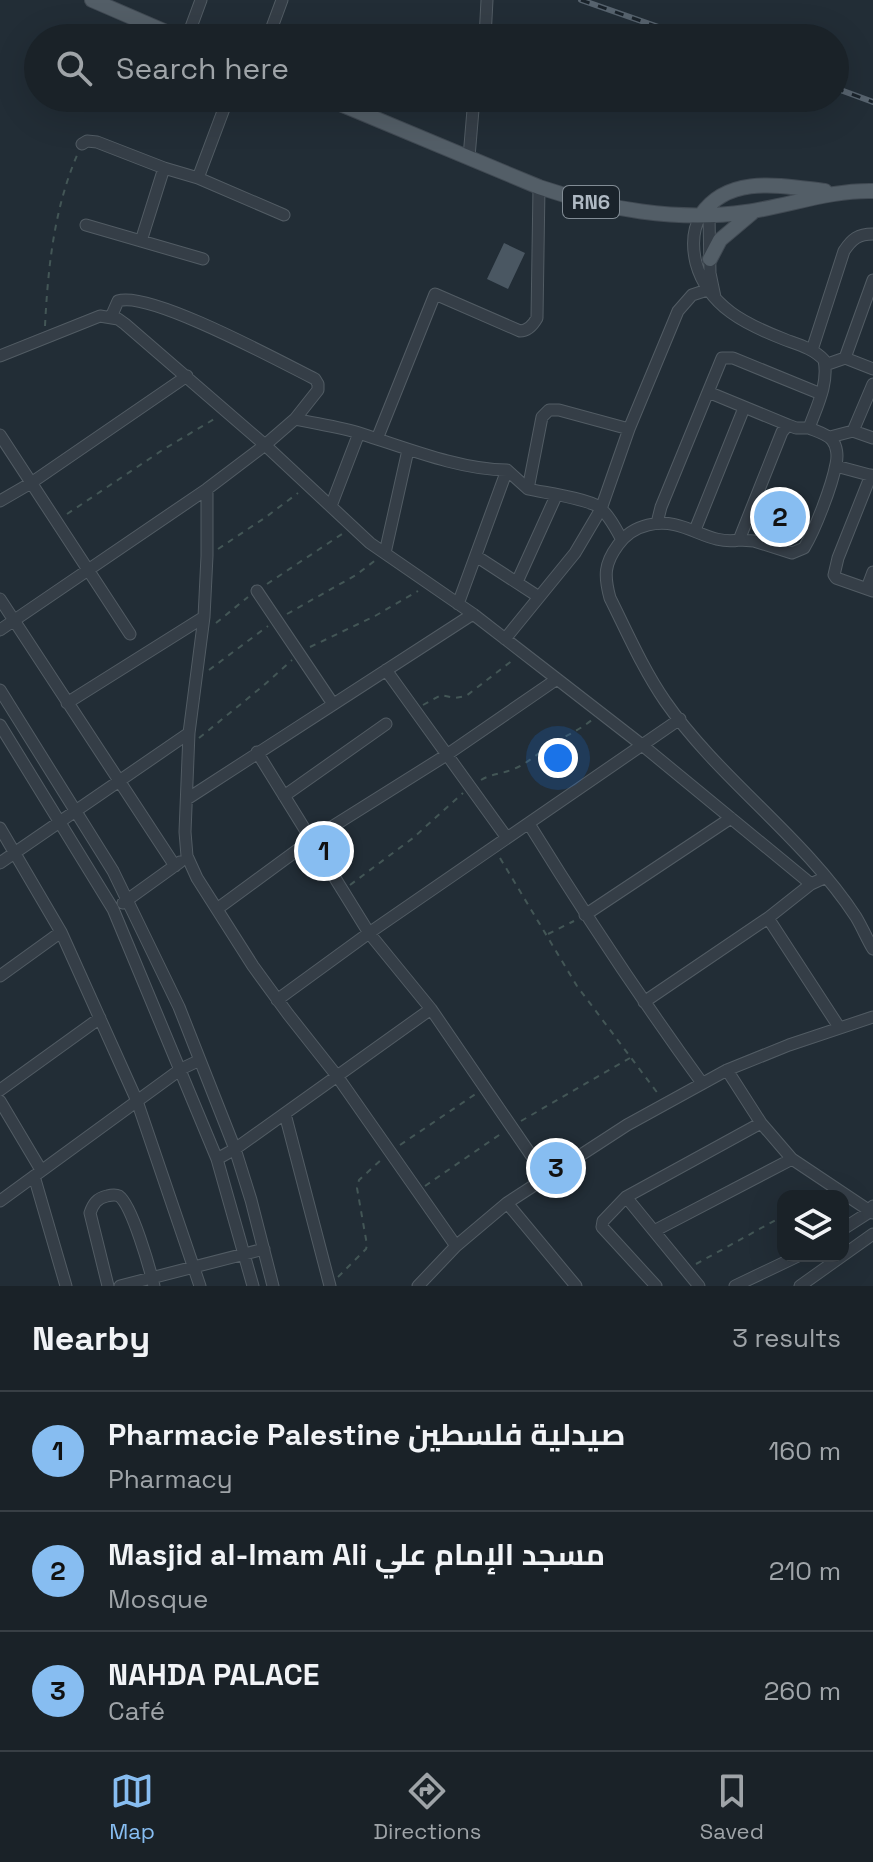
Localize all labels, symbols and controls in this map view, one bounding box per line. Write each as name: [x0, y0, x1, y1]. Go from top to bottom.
search box: [24, 24, 849, 112]
icon: search: [52, 46, 96, 90]
text: Search here: [116, 49, 289, 88]
road number: RN6: [563, 186, 619, 218]
pin: 2: [754, 487, 806, 547]
your location: [538, 738, 578, 778]
pin: 1: [298, 821, 350, 881]
pin: 3: [530, 1138, 582, 1198]
map controls: [777, 1190, 849, 1262]
button: layers: [777, 1190, 849, 1262]
text: Nearby: [32, 1317, 150, 1360]
text: 3 results: [732, 1321, 841, 1355]
text: Pharmacie Palestine صيدلية فلسطين: [108, 1415, 625, 1454]
text: 1: [52, 1434, 64, 1468]
text: 160 m: [769, 1434, 841, 1468]
text: Pharmacy: [108, 1462, 233, 1496]
text: Masjid al-Imam Ali مسجد الإمام علي: [108, 1535, 605, 1574]
text: 2: [50, 1554, 66, 1588]
text: 210 m: [769, 1554, 841, 1588]
text: Mosque: [108, 1582, 208, 1616]
text: NAHDA PALACE: [108, 1655, 319, 1694]
text: 3: [50, 1674, 66, 1708]
text: 260 m: [764, 1674, 841, 1708]
text: Café: [108, 1694, 165, 1728]
tab: Map: [109, 1769, 155, 1845]
tab: Directions: [373, 1769, 481, 1845]
tab: Saved: [700, 1769, 764, 1845]

